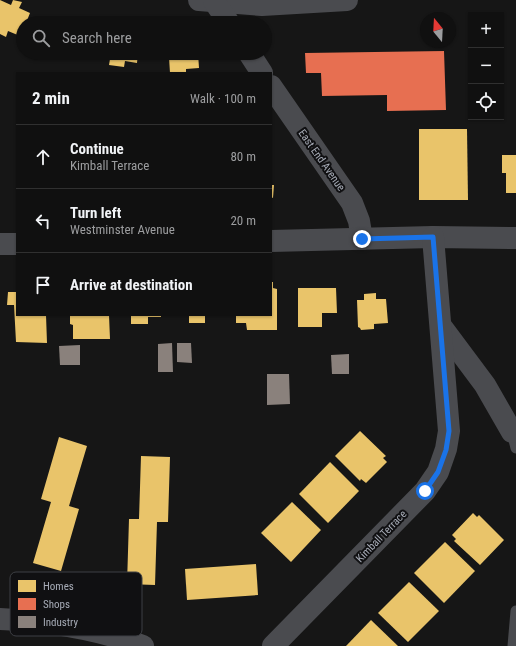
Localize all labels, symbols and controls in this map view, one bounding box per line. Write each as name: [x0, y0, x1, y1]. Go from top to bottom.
north arrow: [420, 12, 456, 48]
map controls: [468, 12, 504, 120]
button: +: [468, 12, 504, 48]
search box: [16, 16, 272, 60]
icon: search: [30, 27, 52, 49]
text: Search here: [62, 29, 132, 47]
button: −: [468, 48, 504, 84]
button: locate: [468, 84, 504, 120]
text: 2 min: [32, 88, 70, 108]
text: Walk · 100 m: [190, 91, 256, 106]
street label: East End Avenue: [296, 127, 348, 193]
text: Continue: [70, 140, 124, 158]
icon: ahead: [32, 146, 54, 168]
text: 80 m: [230, 149, 256, 164]
text: Kimball Terrace: [70, 158, 149, 173]
text: Turn left: [70, 204, 121, 222]
icon: left: [32, 210, 54, 232]
text: 20 m: [230, 213, 256, 228]
text: Westminster Avenue: [70, 222, 175, 237]
route end: [353, 230, 371, 248]
icon: arrive: [32, 274, 54, 296]
text: Arrive at destination: [70, 276, 193, 294]
route start: [416, 482, 434, 500]
street label: Kimball Terrace: [353, 508, 409, 565]
legend: [10, 572, 142, 636]
text: Homes: [43, 580, 74, 593]
text: Shops: [43, 598, 70, 611]
text: Industry: [43, 616, 79, 629]

